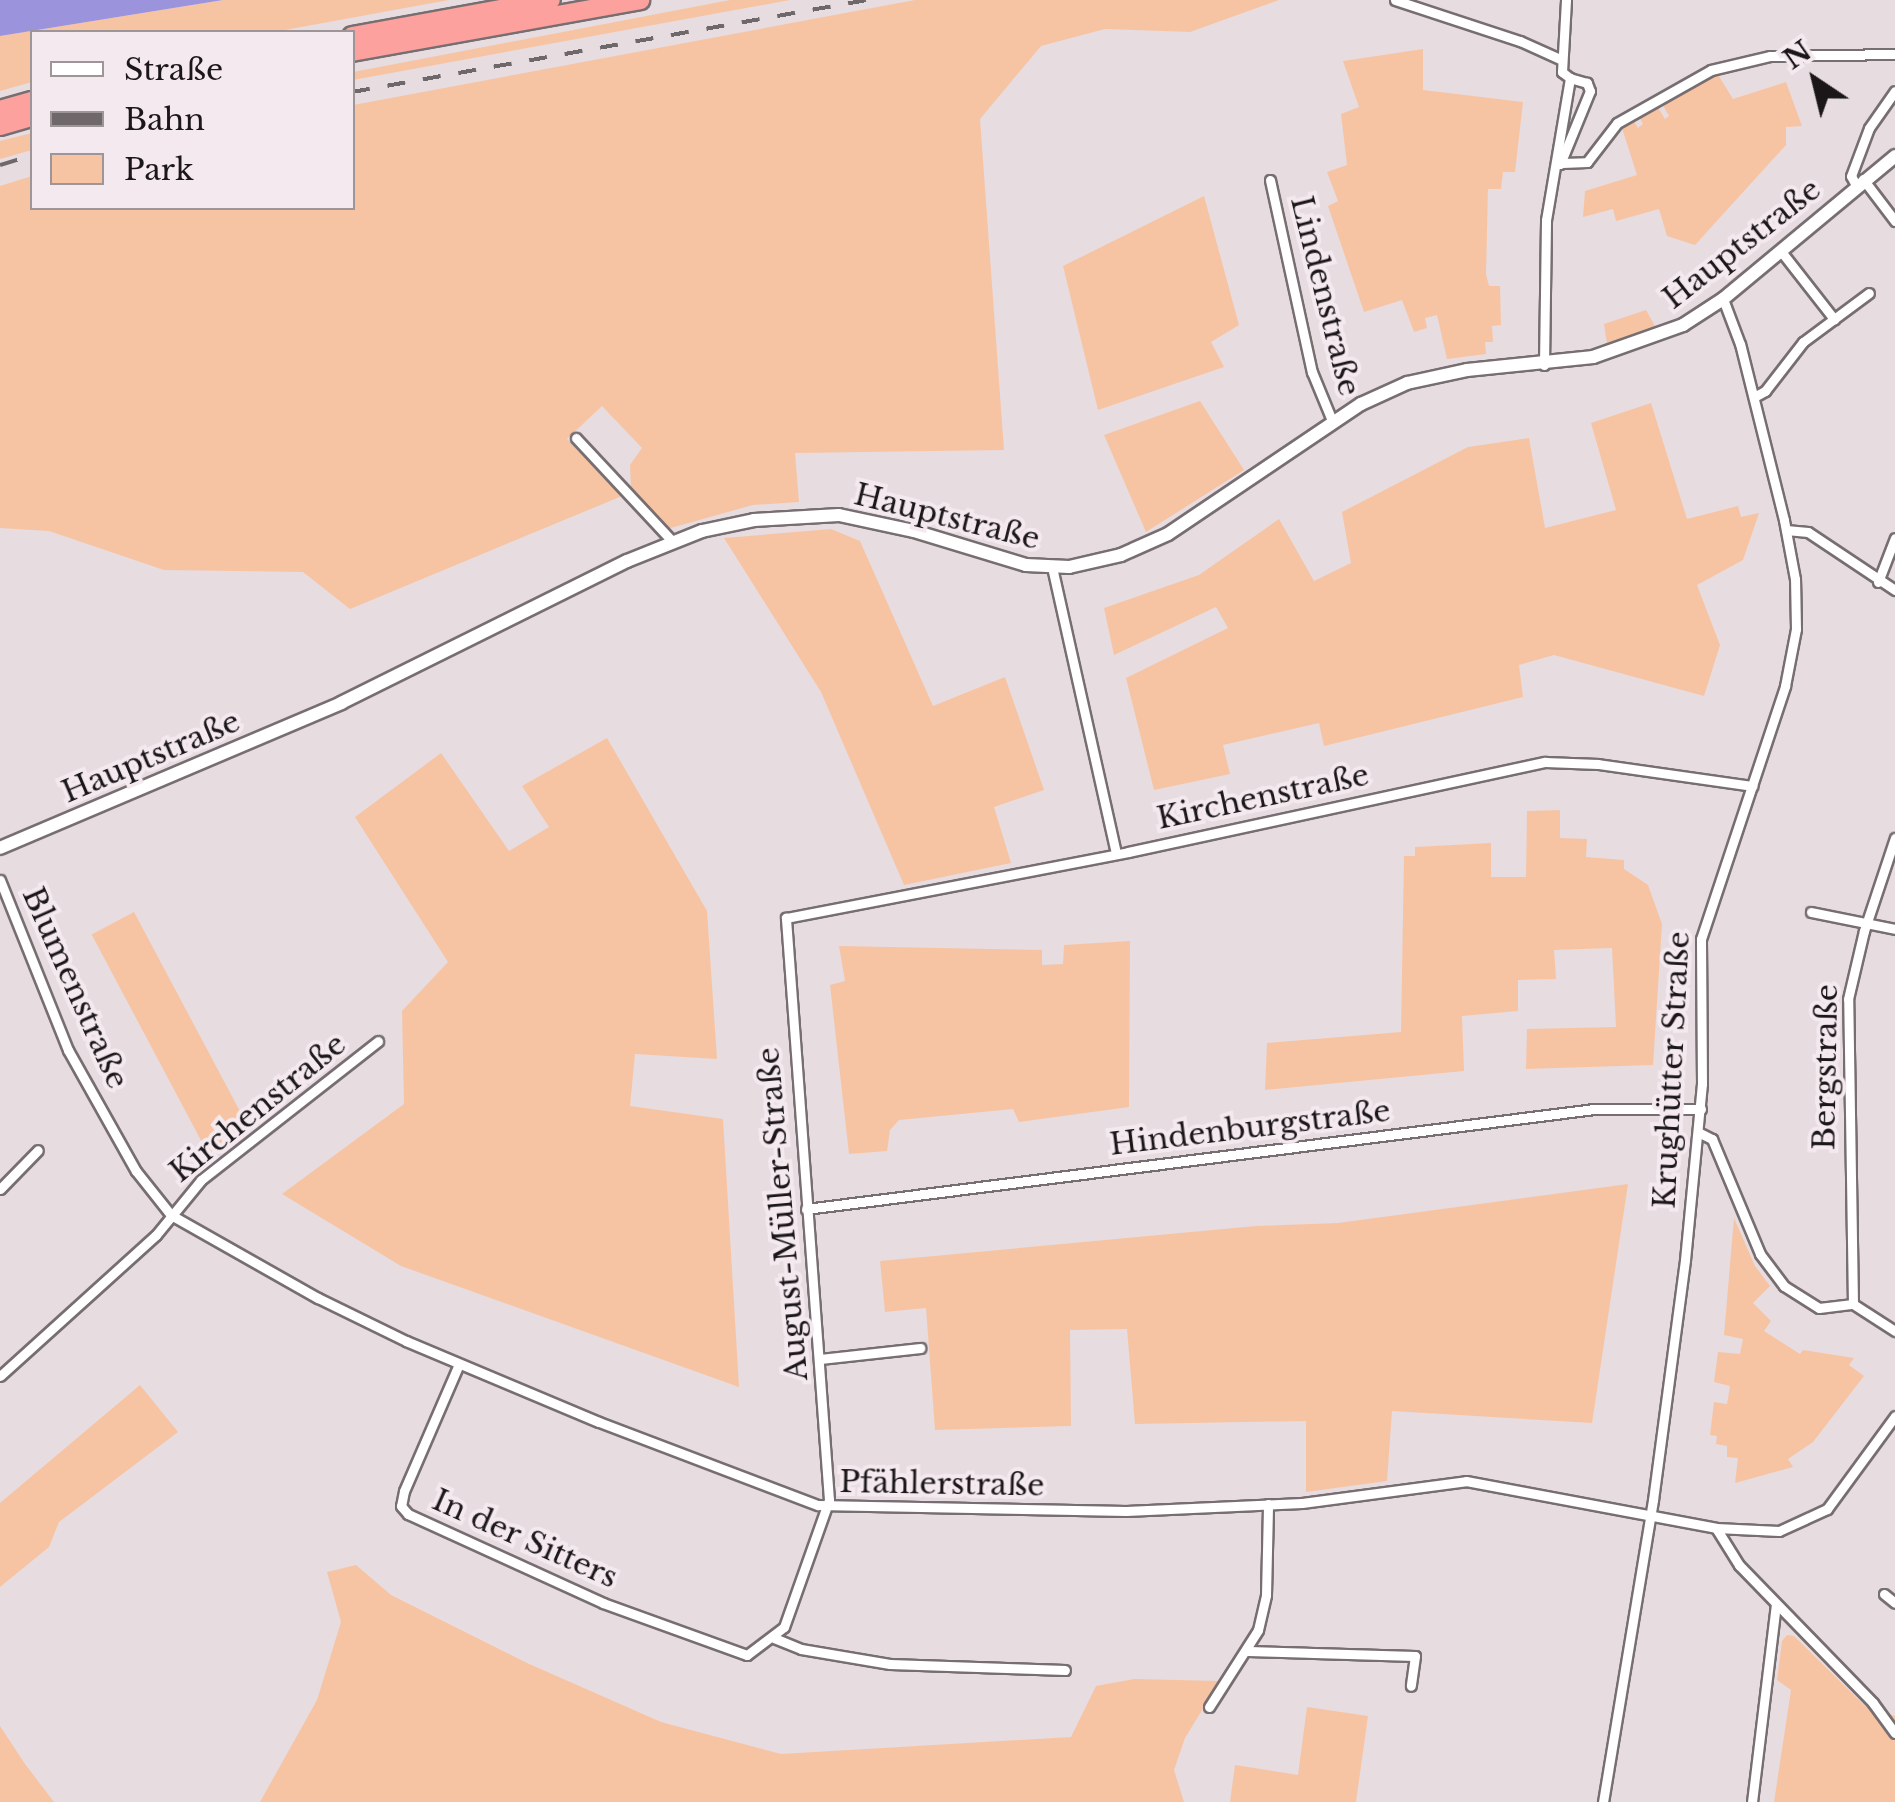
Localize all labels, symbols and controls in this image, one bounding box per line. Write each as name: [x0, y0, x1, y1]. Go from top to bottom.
legend: [30, 30, 355, 210]
north arrow: [1765, 30, 1865, 130]
text: N: [1777, 33, 1818, 77]
text: Straße: [124, 51, 223, 88]
text: Bahn: [124, 101, 205, 138]
text: Park: [124, 151, 194, 188]
street label: Hauptstraße: [1656, 171, 1828, 317]
street label: Lindenstraße: [1283, 192, 1367, 400]
street label: Hauptstraße: [851, 477, 1043, 557]
street label: Hauptstraße: [57, 703, 245, 811]
street label: Kirchenstraße: [1154, 757, 1372, 837]
street label: Blumenstraße: [15, 882, 135, 1094]
street label: Krughütter Straße: [1647, 930, 1697, 1210]
street label: Bergstraße: [1807, 984, 1845, 1150]
street label: Kirchenstraße: [163, 1026, 353, 1190]
street label: August-Müller-Straße: [750, 1046, 816, 1382]
street label: Hindenburgstraße: [1108, 1093, 1392, 1163]
street label: Pfählerstraße: [839, 1464, 1045, 1504]
street label: In der Sitters: [427, 1482, 623, 1596]

